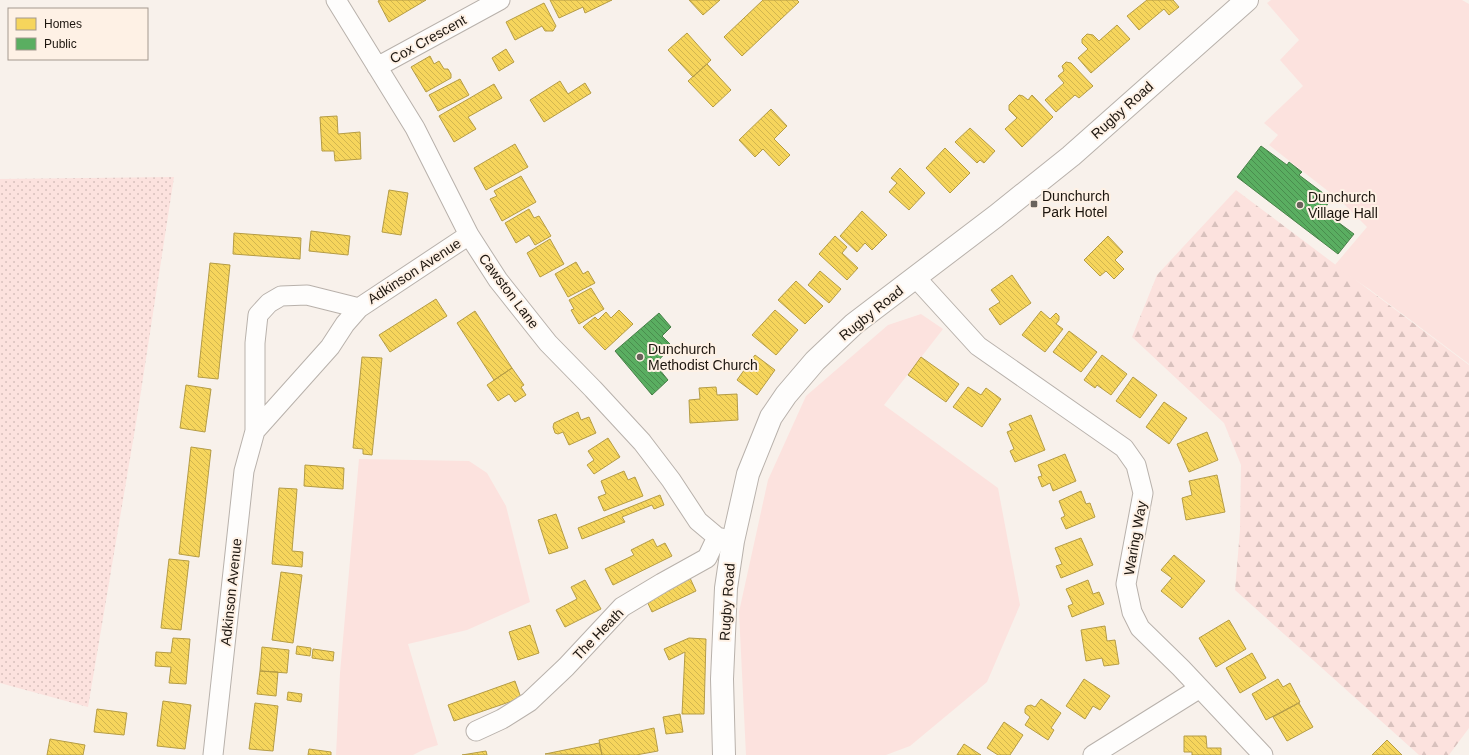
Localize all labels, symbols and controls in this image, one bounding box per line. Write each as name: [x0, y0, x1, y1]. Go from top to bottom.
legend: [8, 8, 148, 60]
street label: Cox Crescent: [387, 11, 469, 67]
text: Homes: [44, 17, 82, 31]
text: Public: [44, 37, 77, 51]
street label: Rugby Road: [1088, 78, 1156, 142]
place label: Dunchurch Park Hotel: [1042, 188, 1110, 220]
place label: Dunchurch Village Hall: [1308, 189, 1378, 221]
marker: Dunchurch Park Hotel: [1029, 199, 1039, 209]
marker: Dunchurch Village Hall: [1295, 200, 1305, 210]
street label: Adkinson Avenue: [364, 235, 464, 307]
street label: Cawston Lane: [476, 250, 542, 332]
street label: Rugby Road: [836, 282, 906, 344]
place label: Dunchurch Methodist Church: [648, 341, 758, 373]
marker: Dunchurch Methodist Church: [635, 352, 645, 362]
street label: Waring Way: [1121, 500, 1149, 576]
street label: Adkinson Avenue: [217, 537, 245, 647]
street label: Rugby Road: [716, 563, 738, 641]
street label: The Heath: [570, 605, 626, 663]

